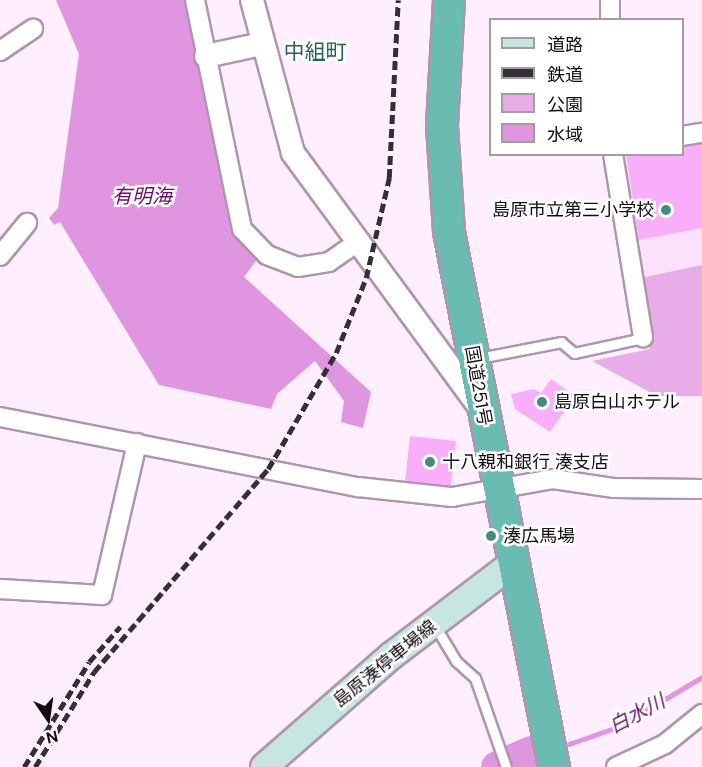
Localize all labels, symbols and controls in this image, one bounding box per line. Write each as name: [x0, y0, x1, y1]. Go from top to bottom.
legend: [489, 18, 684, 156]
text: 道路: [547, 33, 583, 57]
district label: 中組町: [284, 39, 346, 65]
text: 鉄道: [547, 63, 583, 87]
text: 公園: [547, 93, 583, 117]
text: 水域: [547, 123, 583, 147]
water label: 有明海: [112, 184, 172, 208]
place label: 島原市立第三小学校: [492, 199, 654, 221]
marker: 島原市立第三小学校: [659, 203, 673, 217]
street label: 国道251号: [460, 344, 496, 428]
place label: 島原白山ホテル: [554, 391, 680, 413]
marker: 島原白山ホテル: [535, 395, 549, 409]
place label: 十八親和銀行 湊支店: [442, 451, 609, 473]
marker: 十八親和銀行 湊支店: [423, 455, 437, 469]
place label: 湊広馬場: [503, 525, 575, 547]
marker: 湊広馬場: [484, 529, 498, 543]
street label: 島原湊停車場線: [329, 616, 441, 712]
north arrow: [18, 689, 78, 749]
water label: 白水川: [605, 689, 669, 739]
text: N: [44, 725, 60, 749]

